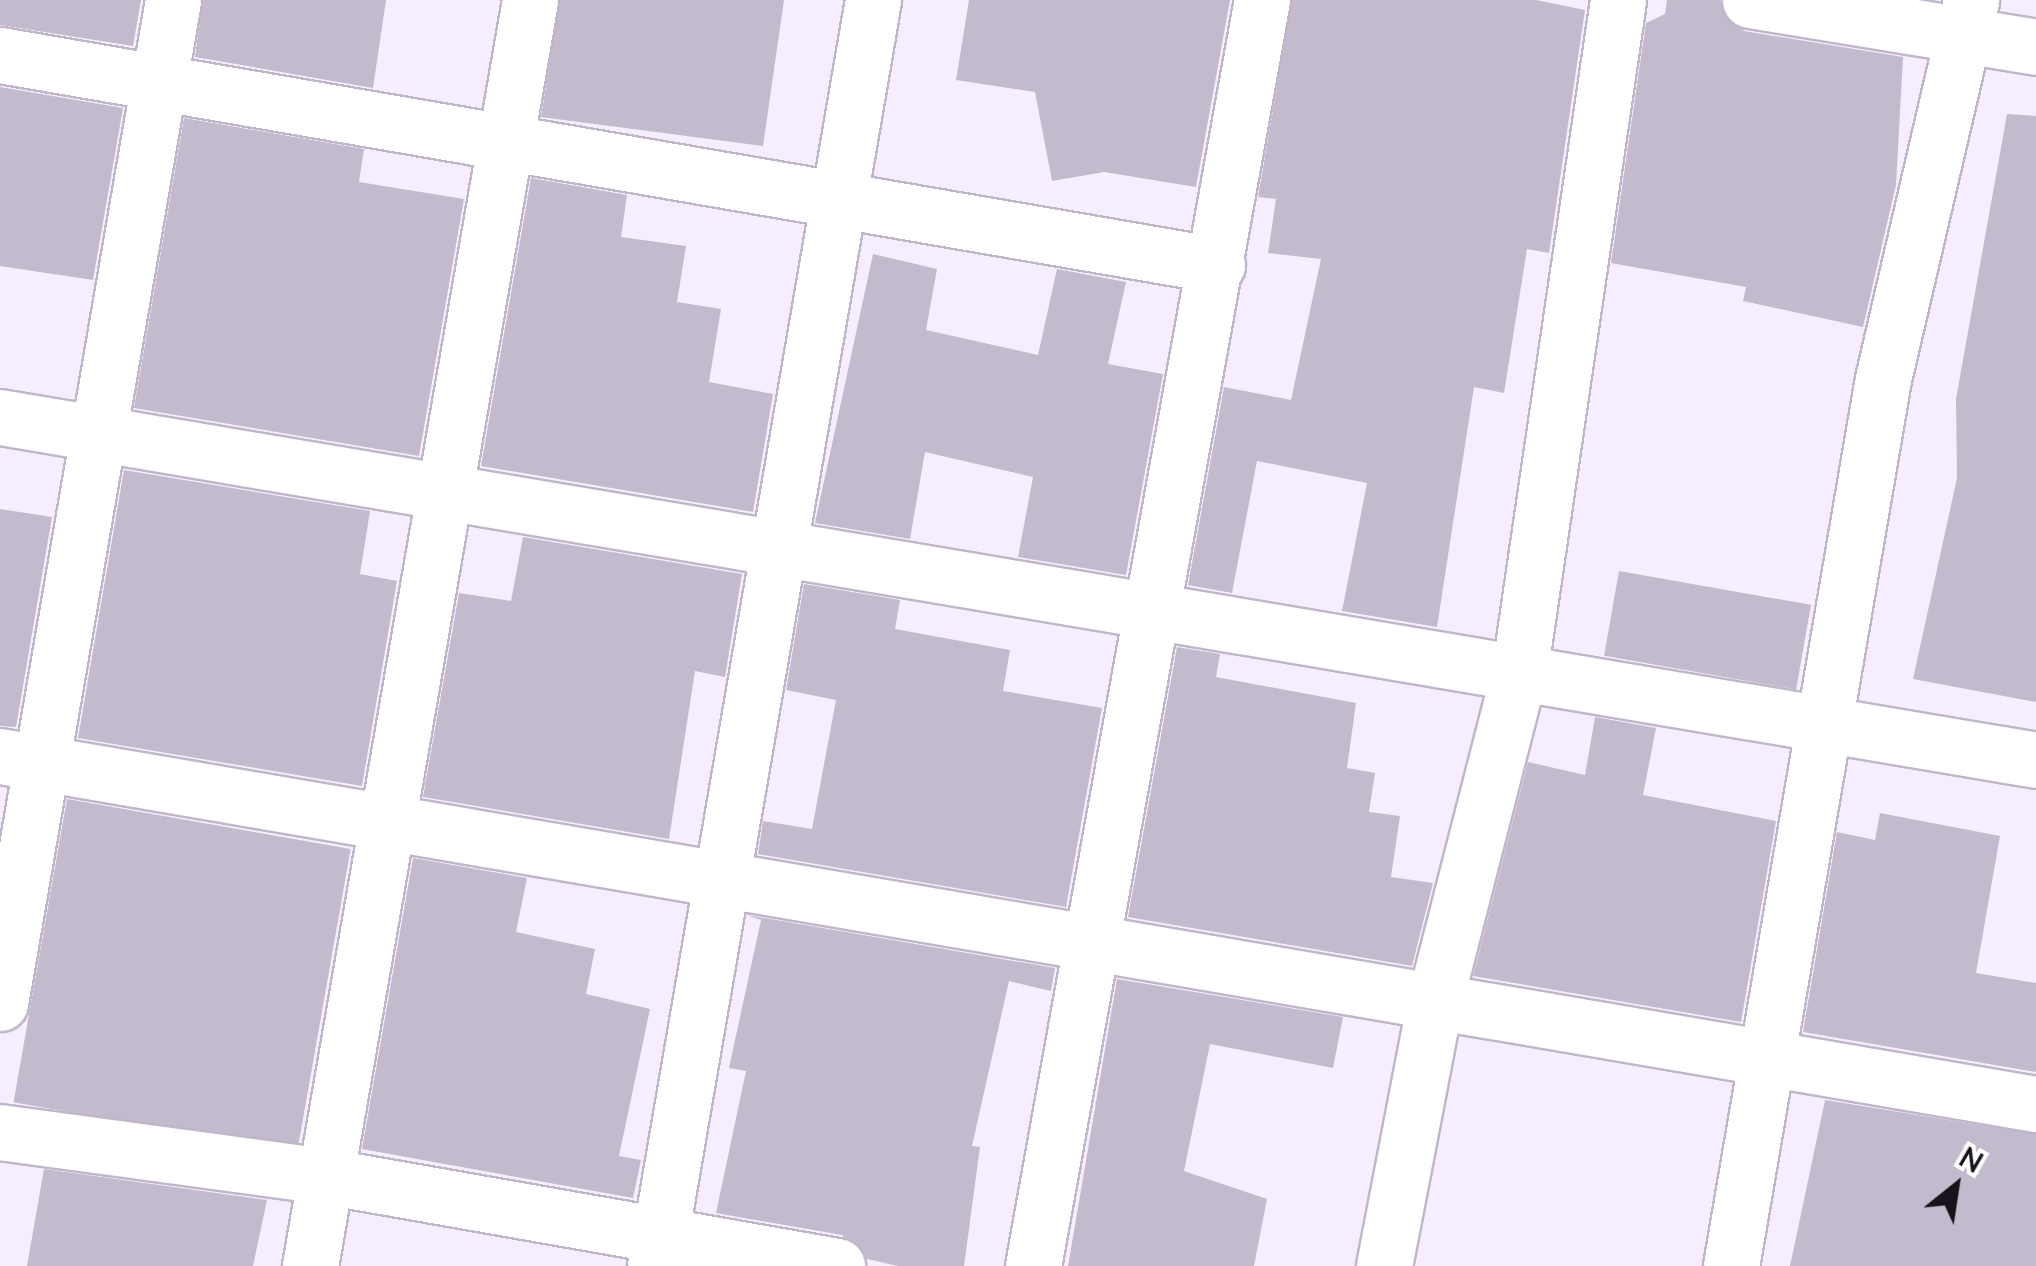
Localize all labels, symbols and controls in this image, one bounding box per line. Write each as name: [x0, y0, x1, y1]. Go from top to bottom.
north arrow: [1906, 1136, 2006, 1236]
text: N: [1953, 1139, 1989, 1180]

